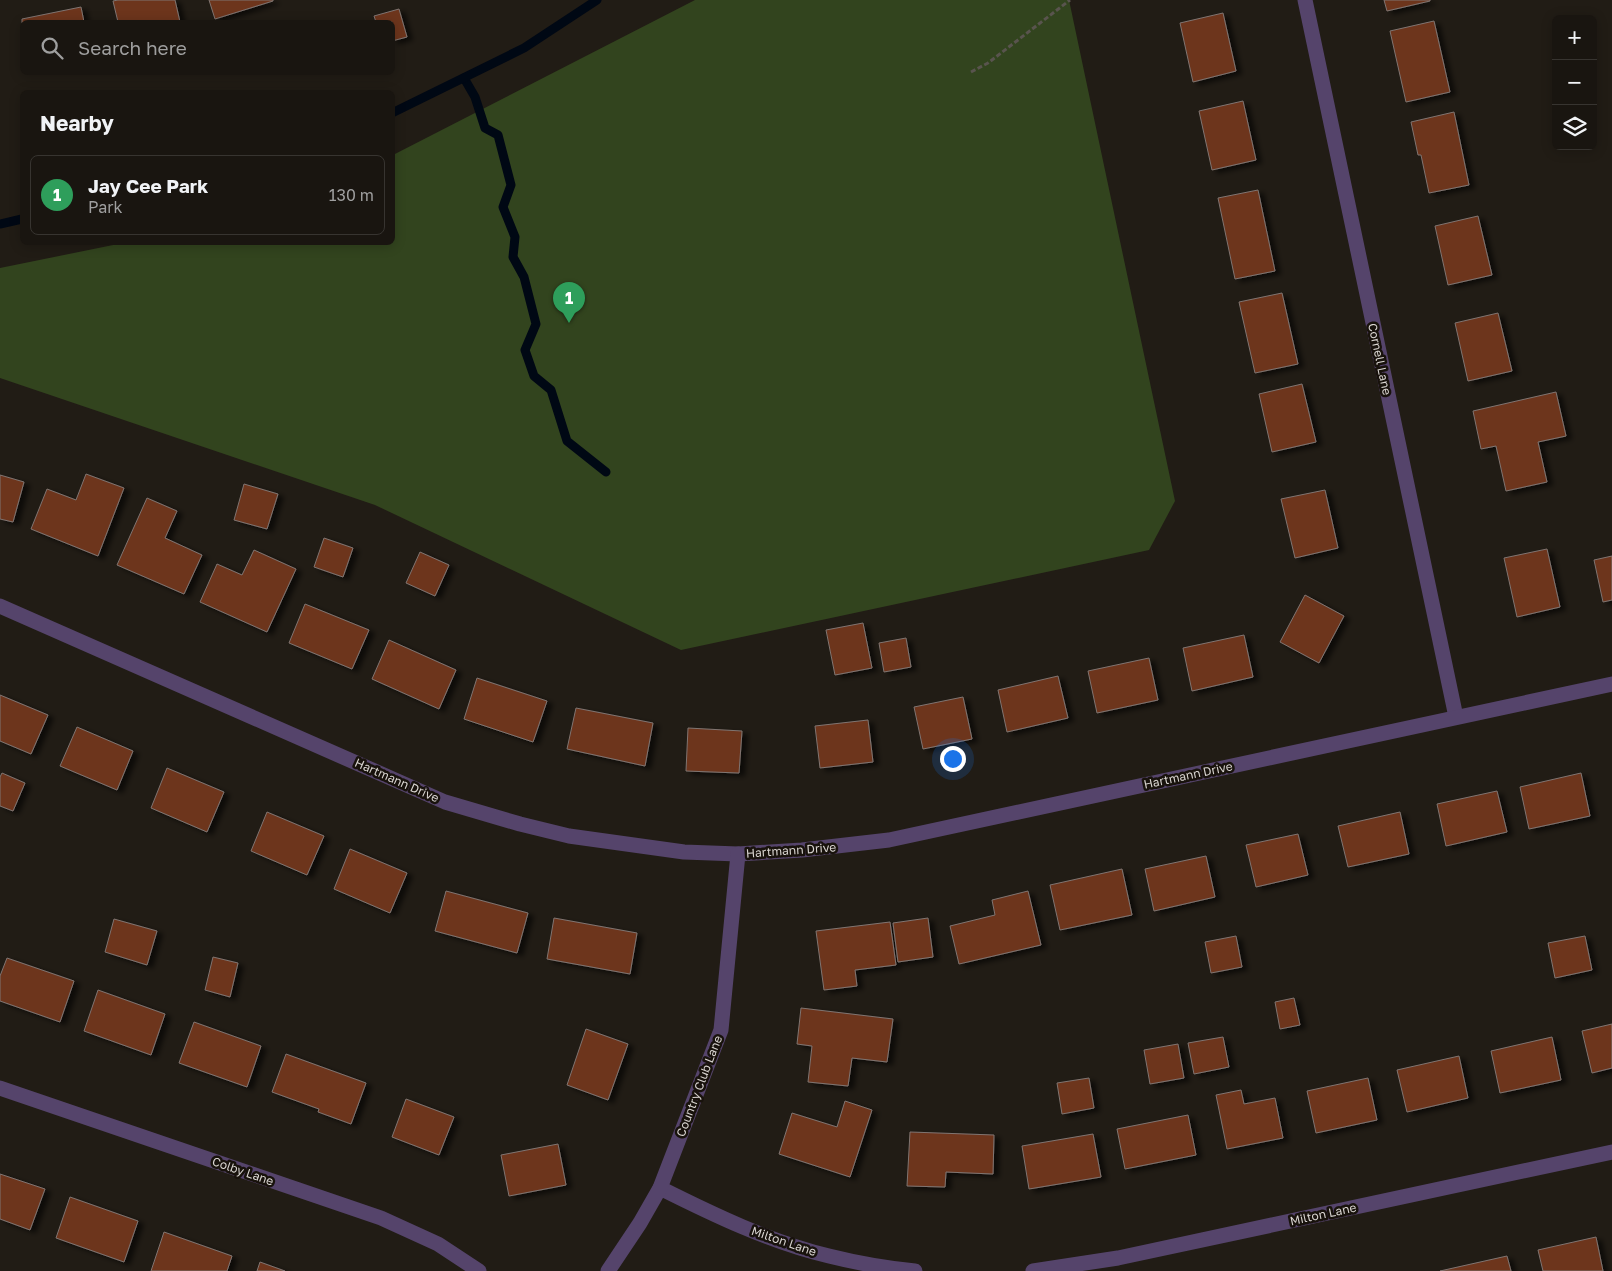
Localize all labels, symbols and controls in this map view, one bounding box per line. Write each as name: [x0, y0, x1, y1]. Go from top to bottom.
map controls: [1552, 15, 1597, 150]
button: +: [1552, 15, 1597, 60]
search box: [20, 20, 395, 75]
icon: search: [38, 34, 66, 62]
text: Search here: [78, 36, 187, 59]
button: −: [1552, 60, 1597, 105]
button: layers: [1552, 105, 1597, 150]
text: Nearby: [40, 110, 114, 136]
text: Jay Cee Park: [88, 174, 208, 197]
text: 1: [53, 185, 61, 205]
text: 130 m: [329, 185, 374, 205]
text: Park: [88, 197, 123, 217]
pin: 1: [553, 282, 585, 323]
street label: Cornell Lane: [1365, 322, 1395, 396]
your location: [940, 746, 966, 772]
street label: Hartmann Drive: [353, 755, 441, 805]
street label: Hartmann Drive: [1142, 758, 1234, 792]
street label: Hartmann Drive: [745, 839, 837, 861]
street label: Country Club Lane: [673, 1033, 725, 1139]
street label: Colby Lane: [210, 1153, 276, 1189]
street label: Milton Lane: [1288, 1200, 1358, 1228]
street label: Milton Lane: [750, 1223, 818, 1259]

